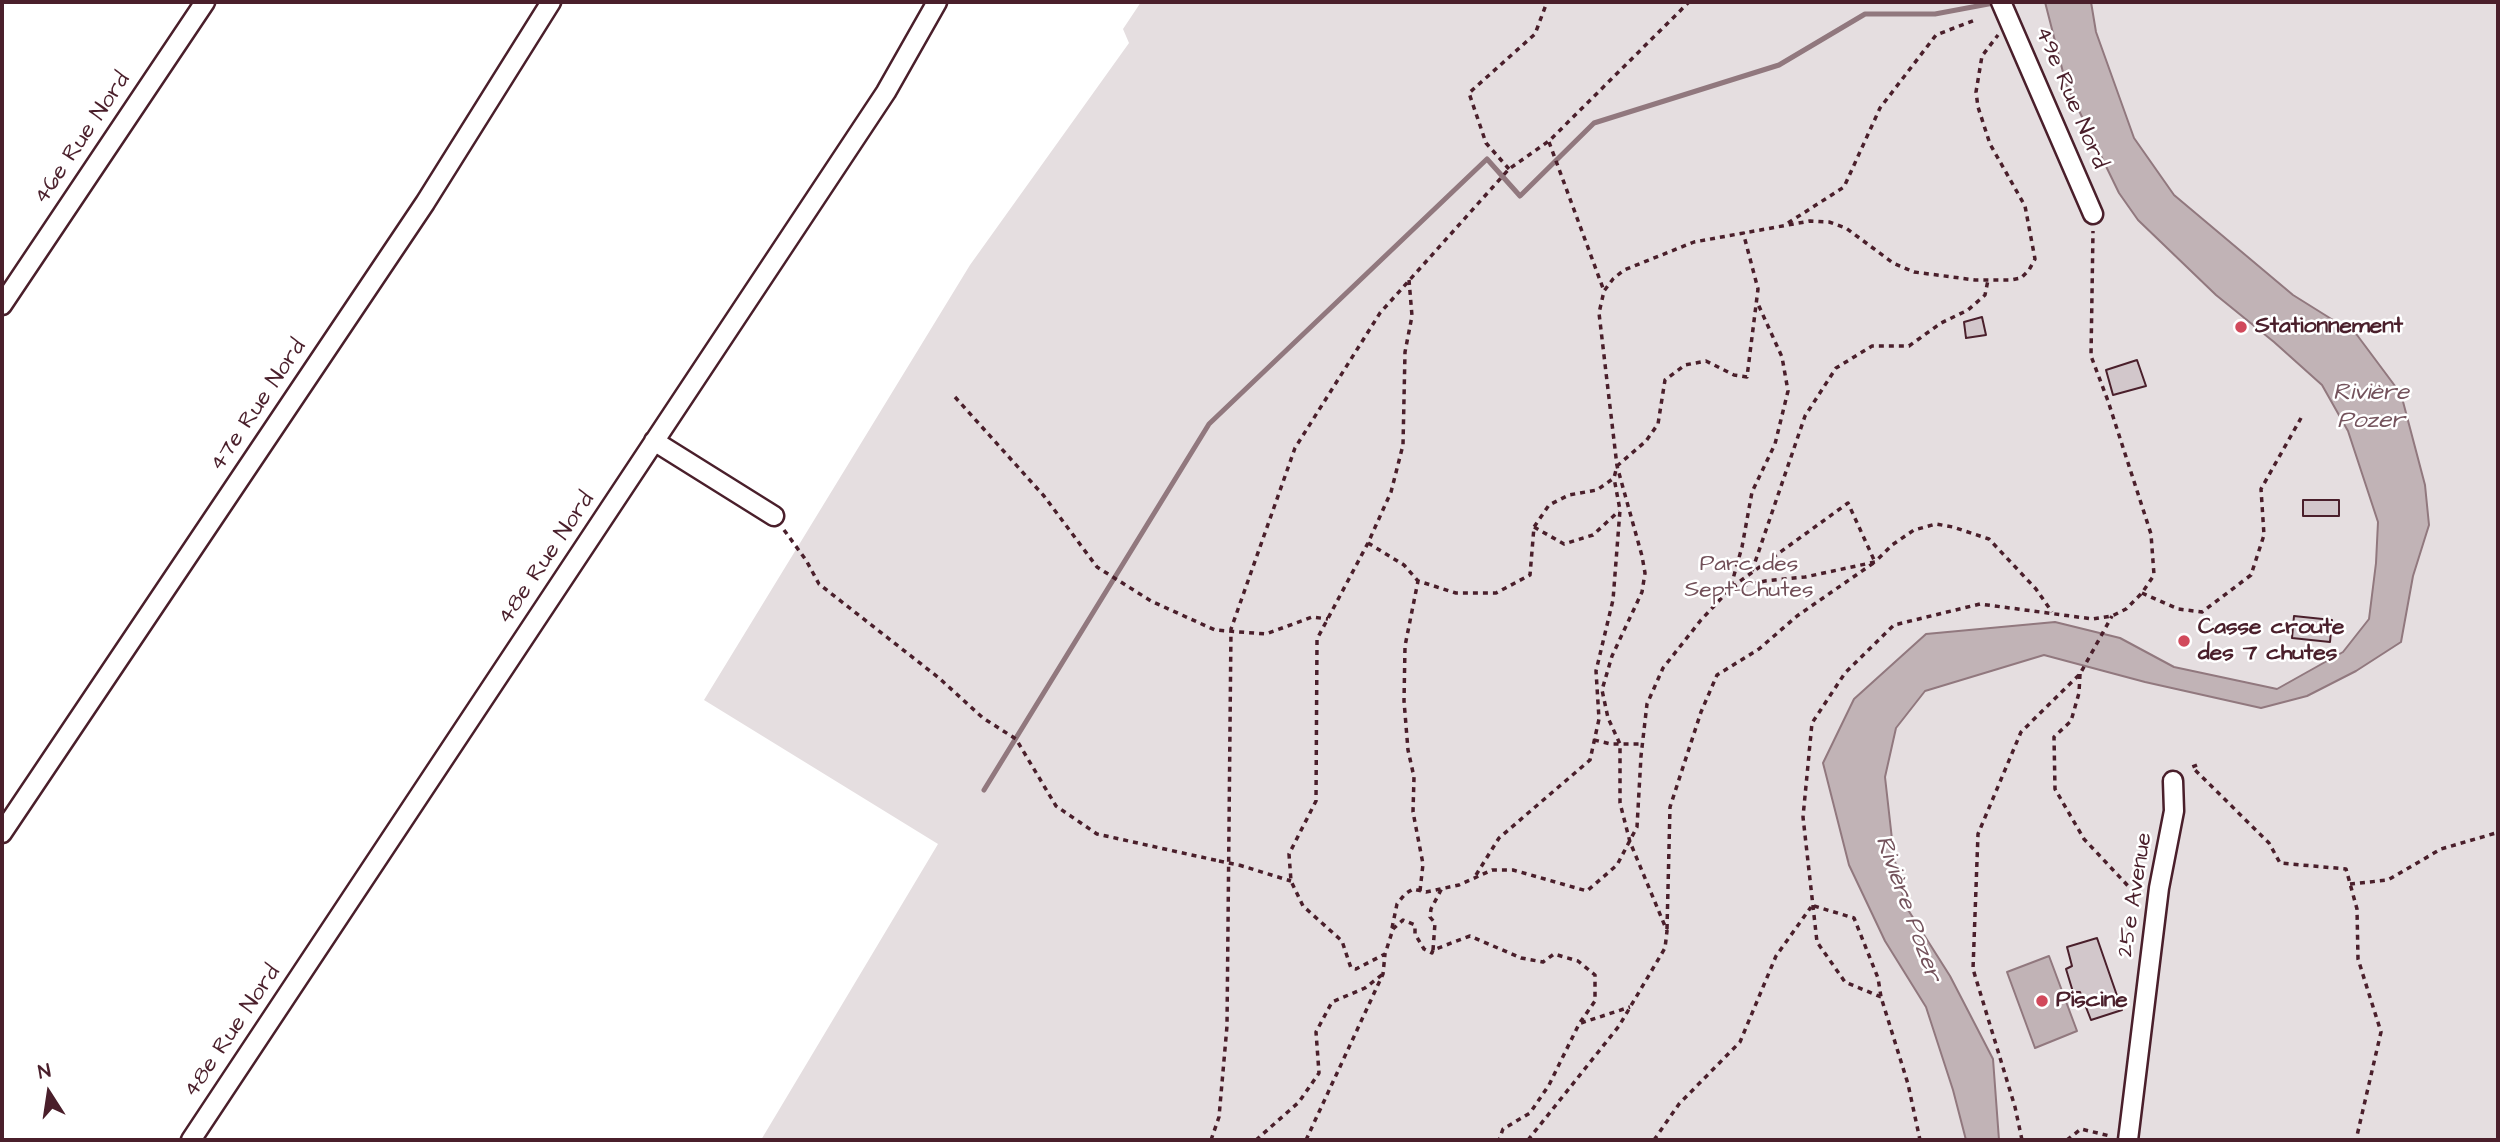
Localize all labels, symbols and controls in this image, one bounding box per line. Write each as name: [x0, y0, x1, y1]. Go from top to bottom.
street label: 49e Rue Nord: [2028, 23, 2112, 173]
street label: 46e Rue Nord: [29, 68, 137, 210]
place label: Stationnement: [2255, 313, 2403, 341]
marker: Stationnement: [2233, 319, 2249, 335]
street label: 47e Rue Nord: [205, 335, 313, 477]
water label: Rivière Pozer: [2333, 380, 2409, 436]
street label: 48e Rue Nord: [493, 488, 601, 630]
park label: Parc des Sept-Chutes: [1684, 551, 1814, 605]
place label: Casse croute des 7 chutes: [2198, 614, 2344, 668]
marker: Casse croute des 7 chutes: [2176, 633, 2192, 649]
street label: 25e Avenue: [2113, 831, 2159, 959]
water label: Rivière Pozer: [1867, 832, 1947, 986]
street label: 48e Rue Nord: [179, 961, 287, 1103]
place label: Piscine: [2056, 987, 2128, 1015]
marker: Piscine: [2034, 993, 2050, 1009]
north arrow: [14, 1058, 84, 1128]
text: N: [36, 1058, 53, 1086]

